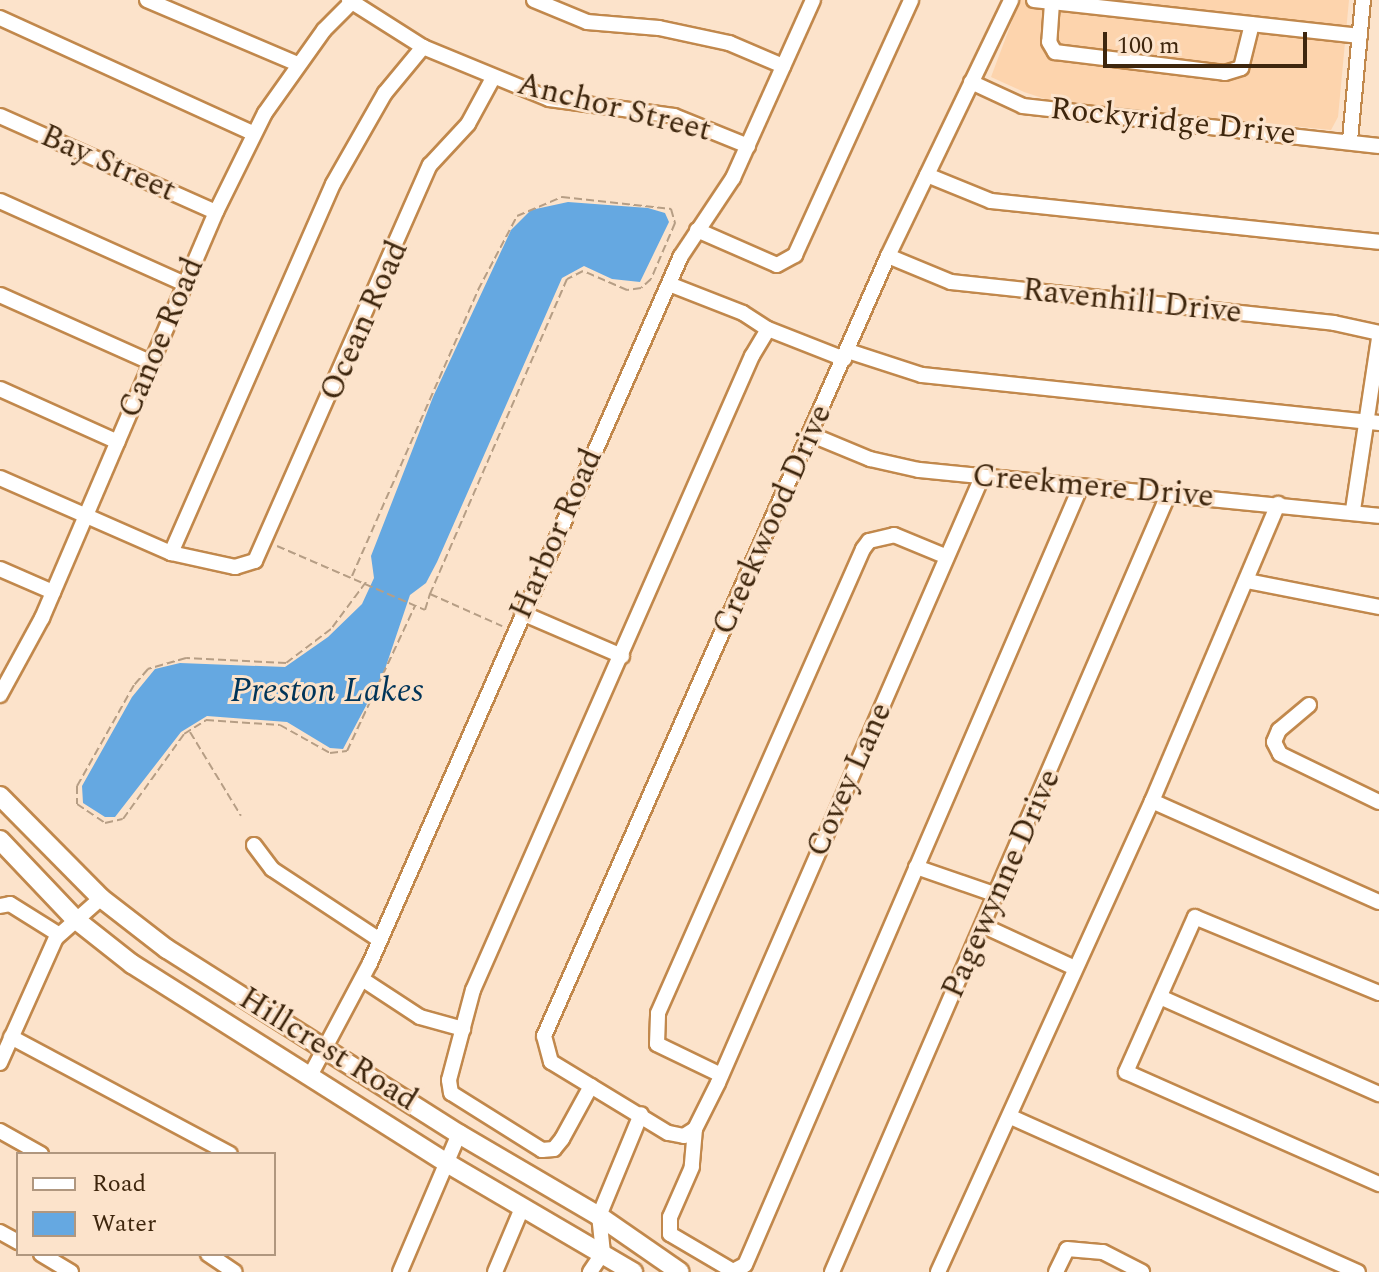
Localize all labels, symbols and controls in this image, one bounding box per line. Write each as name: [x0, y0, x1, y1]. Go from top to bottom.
scale bar: [1107, 16, 1311, 66]
text: 100 m: [1117, 28, 1180, 64]
street label: Anchor Street: [513, 65, 715, 151]
street label: Rockyridge Drive: [1048, 90, 1298, 154]
street label: Bay Street: [34, 117, 182, 211]
street label: Ocean Road: [313, 235, 417, 407]
street label: Canoe Road: [111, 252, 213, 424]
street label: Ravenhill Drive: [1020, 271, 1244, 333]
street label: Creekwood Drive: [705, 399, 841, 641]
street label: Harbor Road: [502, 443, 612, 625]
street label: Creekmere Drive: [971, 457, 1215, 517]
water label: Preston Lakes: [230, 672, 424, 712]
street label: Covey Lane: [799, 697, 901, 863]
street label: Pagewynne Drive: [934, 764, 1070, 1004]
street label: Hillcrest Road: [232, 980, 424, 1120]
legend: [16, 1152, 276, 1256]
text: Road: [92, 1166, 146, 1202]
text: Water: [92, 1206, 156, 1242]

